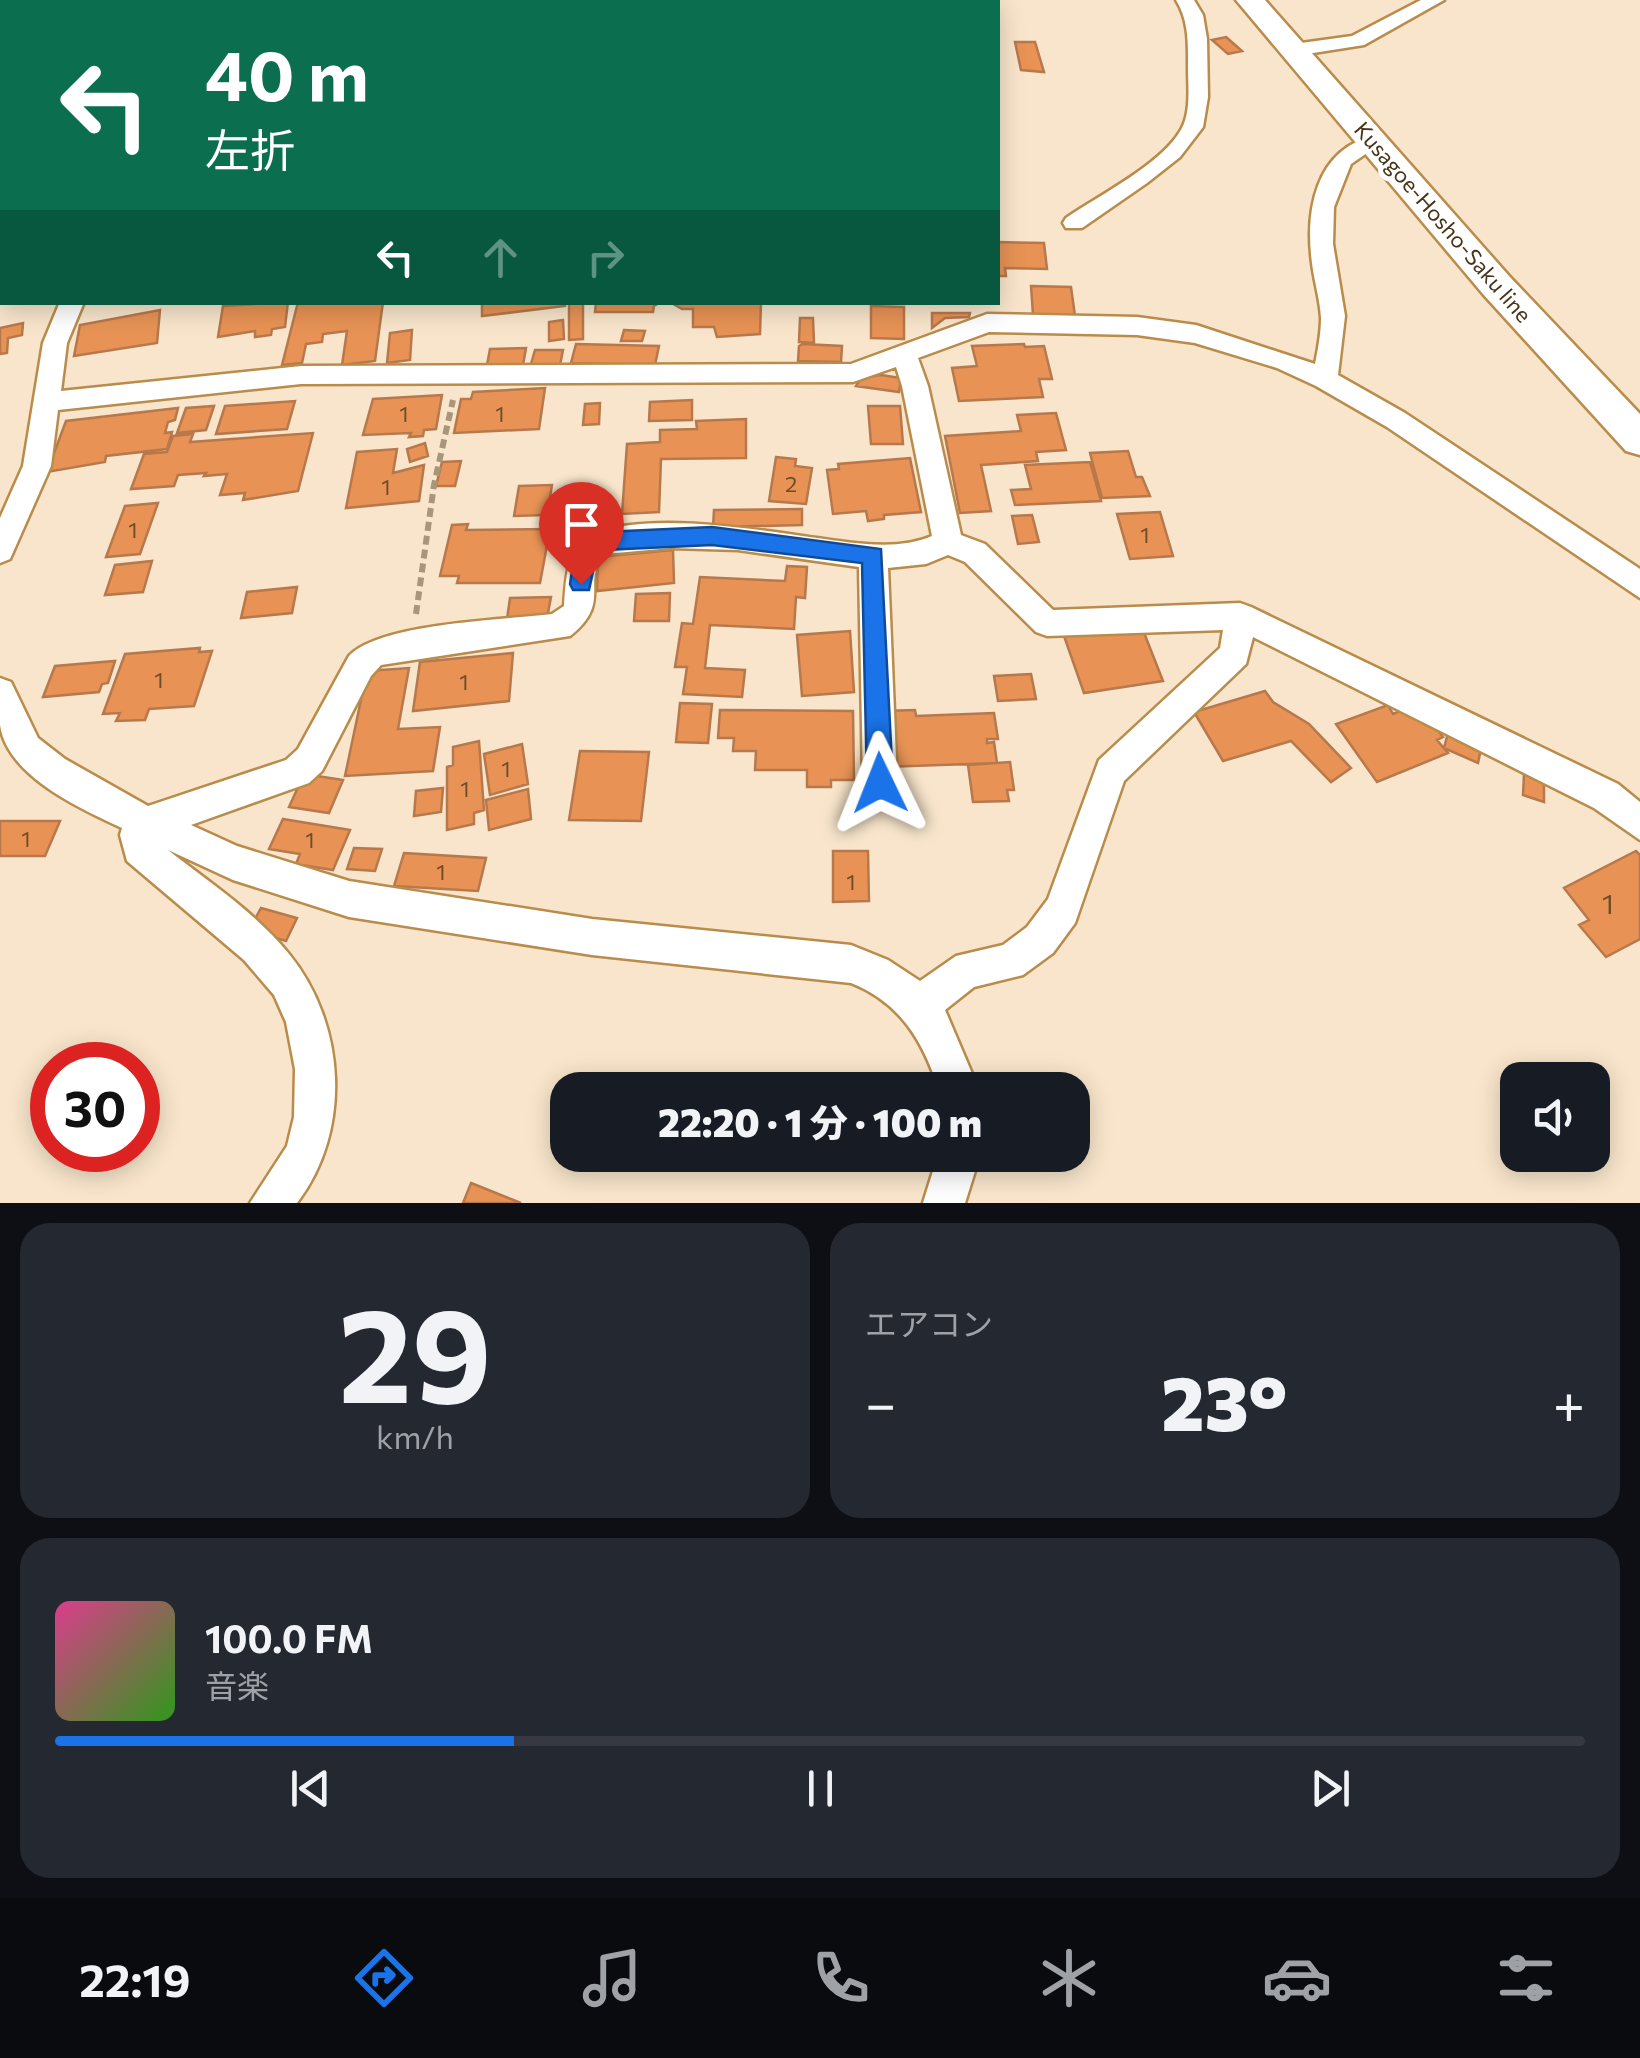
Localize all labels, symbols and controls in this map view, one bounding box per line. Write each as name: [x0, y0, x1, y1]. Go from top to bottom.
text: 40 m: [205, 30, 369, 115]
icon: left: [40, 40, 170, 170]
street label: Kusagoe-Hosho-Saku line: [1349, 116, 1538, 327]
text: 左折: [205, 121, 295, 176]
icon: left: [368, 230, 423, 285]
icon: ahead: [473, 230, 528, 285]
icon: right: [578, 230, 633, 285]
house number: 1: [399, 400, 409, 427]
house number: 1: [495, 400, 505, 427]
house number: 2: [785, 470, 797, 497]
house number: 1: [381, 473, 391, 500]
pin: [539, 482, 624, 585]
icon: arrive: [554, 497, 609, 552]
house number: 1: [128, 516, 138, 543]
house number: 1: [1140, 521, 1150, 548]
house number: 1: [154, 666, 164, 693]
house number: 1: [459, 668, 469, 695]
position arrow: [828, 731, 932, 835]
house number: 1: [501, 755, 511, 782]
house number: 1: [460, 775, 470, 802]
house number: 1: [21, 825, 31, 852]
house number: 1: [305, 826, 315, 853]
house number: 1: [436, 858, 446, 885]
house number: 1: [846, 868, 856, 895]
house number: 1: [1602, 886, 1614, 920]
speed limit sign: 30: [30, 1042, 160, 1172]
map controls: [1500, 1062, 1610, 1172]
button: sound: [1500, 1062, 1610, 1172]
text: 22:20 · 1 分 · 100 m: [658, 1098, 982, 1145]
text: 29: [338, 1271, 492, 1430]
text: エアコン: [865, 1303, 993, 1343]
text: 23°: [1161, 1355, 1288, 1446]
text: −: [865, 1368, 896, 1435]
text: +: [1553, 1368, 1585, 1435]
text: km/h: [376, 1416, 454, 1456]
text: 100.0 FM: [205, 1614, 373, 1661]
text: 音楽: [205, 1665, 269, 1705]
icon: previous: [283, 1761, 338, 1816]
icon: pause: [793, 1761, 848, 1816]
icon: next: [1303, 1761, 1358, 1816]
icon: directions: [349, 1943, 419, 2013]
icon: music: [577, 1943, 647, 2013]
icon: phone: [806, 1943, 876, 2013]
icon: climate: [1034, 1943, 1104, 2013]
icon: car: [1262, 1943, 1332, 2013]
icon: filters: [1491, 1943, 1561, 2013]
text: 22:19: [79, 1951, 190, 2006]

